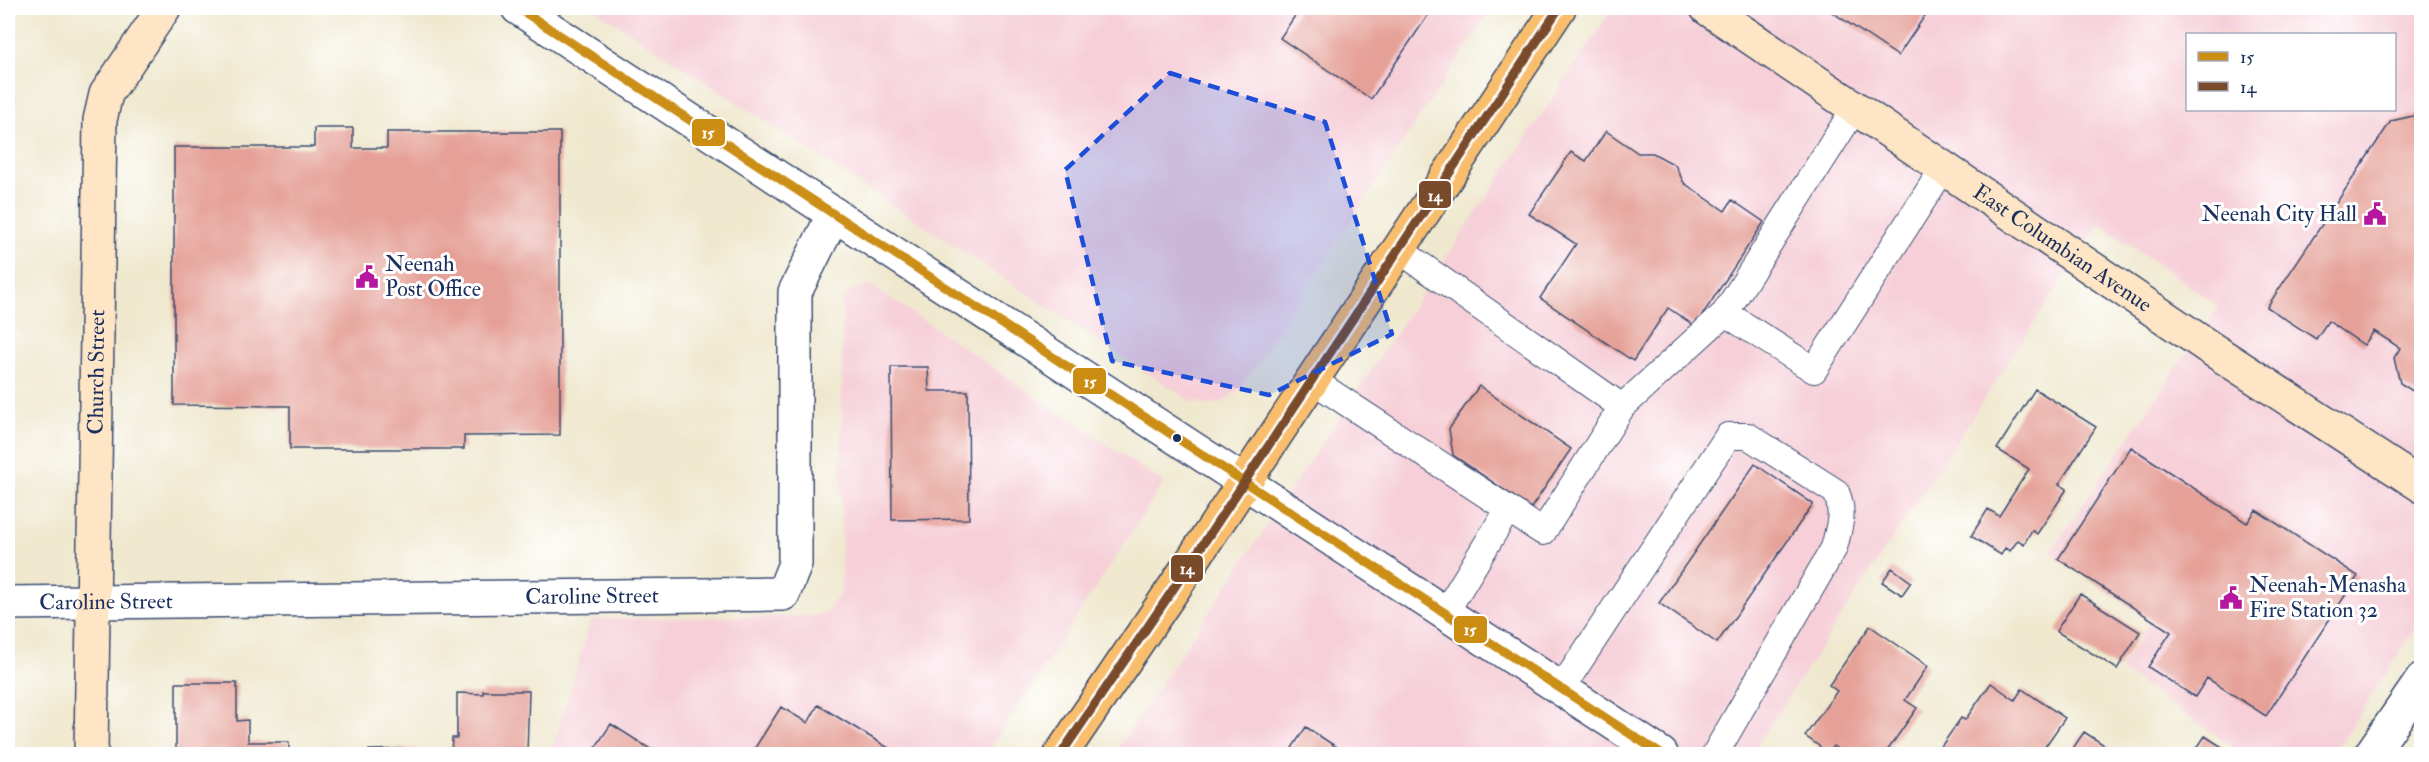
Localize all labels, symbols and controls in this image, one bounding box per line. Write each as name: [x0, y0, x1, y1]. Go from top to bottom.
legend: [2186, 33, 2396, 111]
text: 15: [2240, 46, 2254, 69]
text: 14: [2240, 76, 2257, 99]
line badge: 15: [691, 118, 726, 147]
text: 15: [702, 123, 715, 143]
street label: East Columbian Avenue: [1968, 178, 2157, 319]
line badge: 14: [1418, 180, 1452, 209]
text: 14: [1428, 186, 1444, 206]
place label: Neenah City Hall: [2201, 200, 2357, 228]
public building icon: Neenah City Hall: [2362, 201, 2388, 227]
place label: Neenah Post Office: [385, 250, 481, 303]
public building icon: Neenah Post Office: [354, 264, 380, 290]
street label: Church Street: [82, 309, 111, 435]
line badge: 15: [1072, 367, 1107, 395]
text: 15: [1084, 372, 1097, 392]
unlabelled marker: [1171, 432, 1183, 444]
line badge: 14: [1170, 554, 1204, 583]
text: 14: [1180, 559, 1196, 579]
place label: Neenah-Menasha Fire Station 32: [2249, 571, 2407, 624]
street label: Caroline Street: [525, 581, 659, 611]
public building icon: Neenah-Menasha Fire Station 32: [2218, 585, 2244, 611]
street label: Caroline Street: [39, 587, 173, 617]
line badge: 15: [1453, 615, 1488, 644]
text: 15: [1464, 620, 1477, 640]

